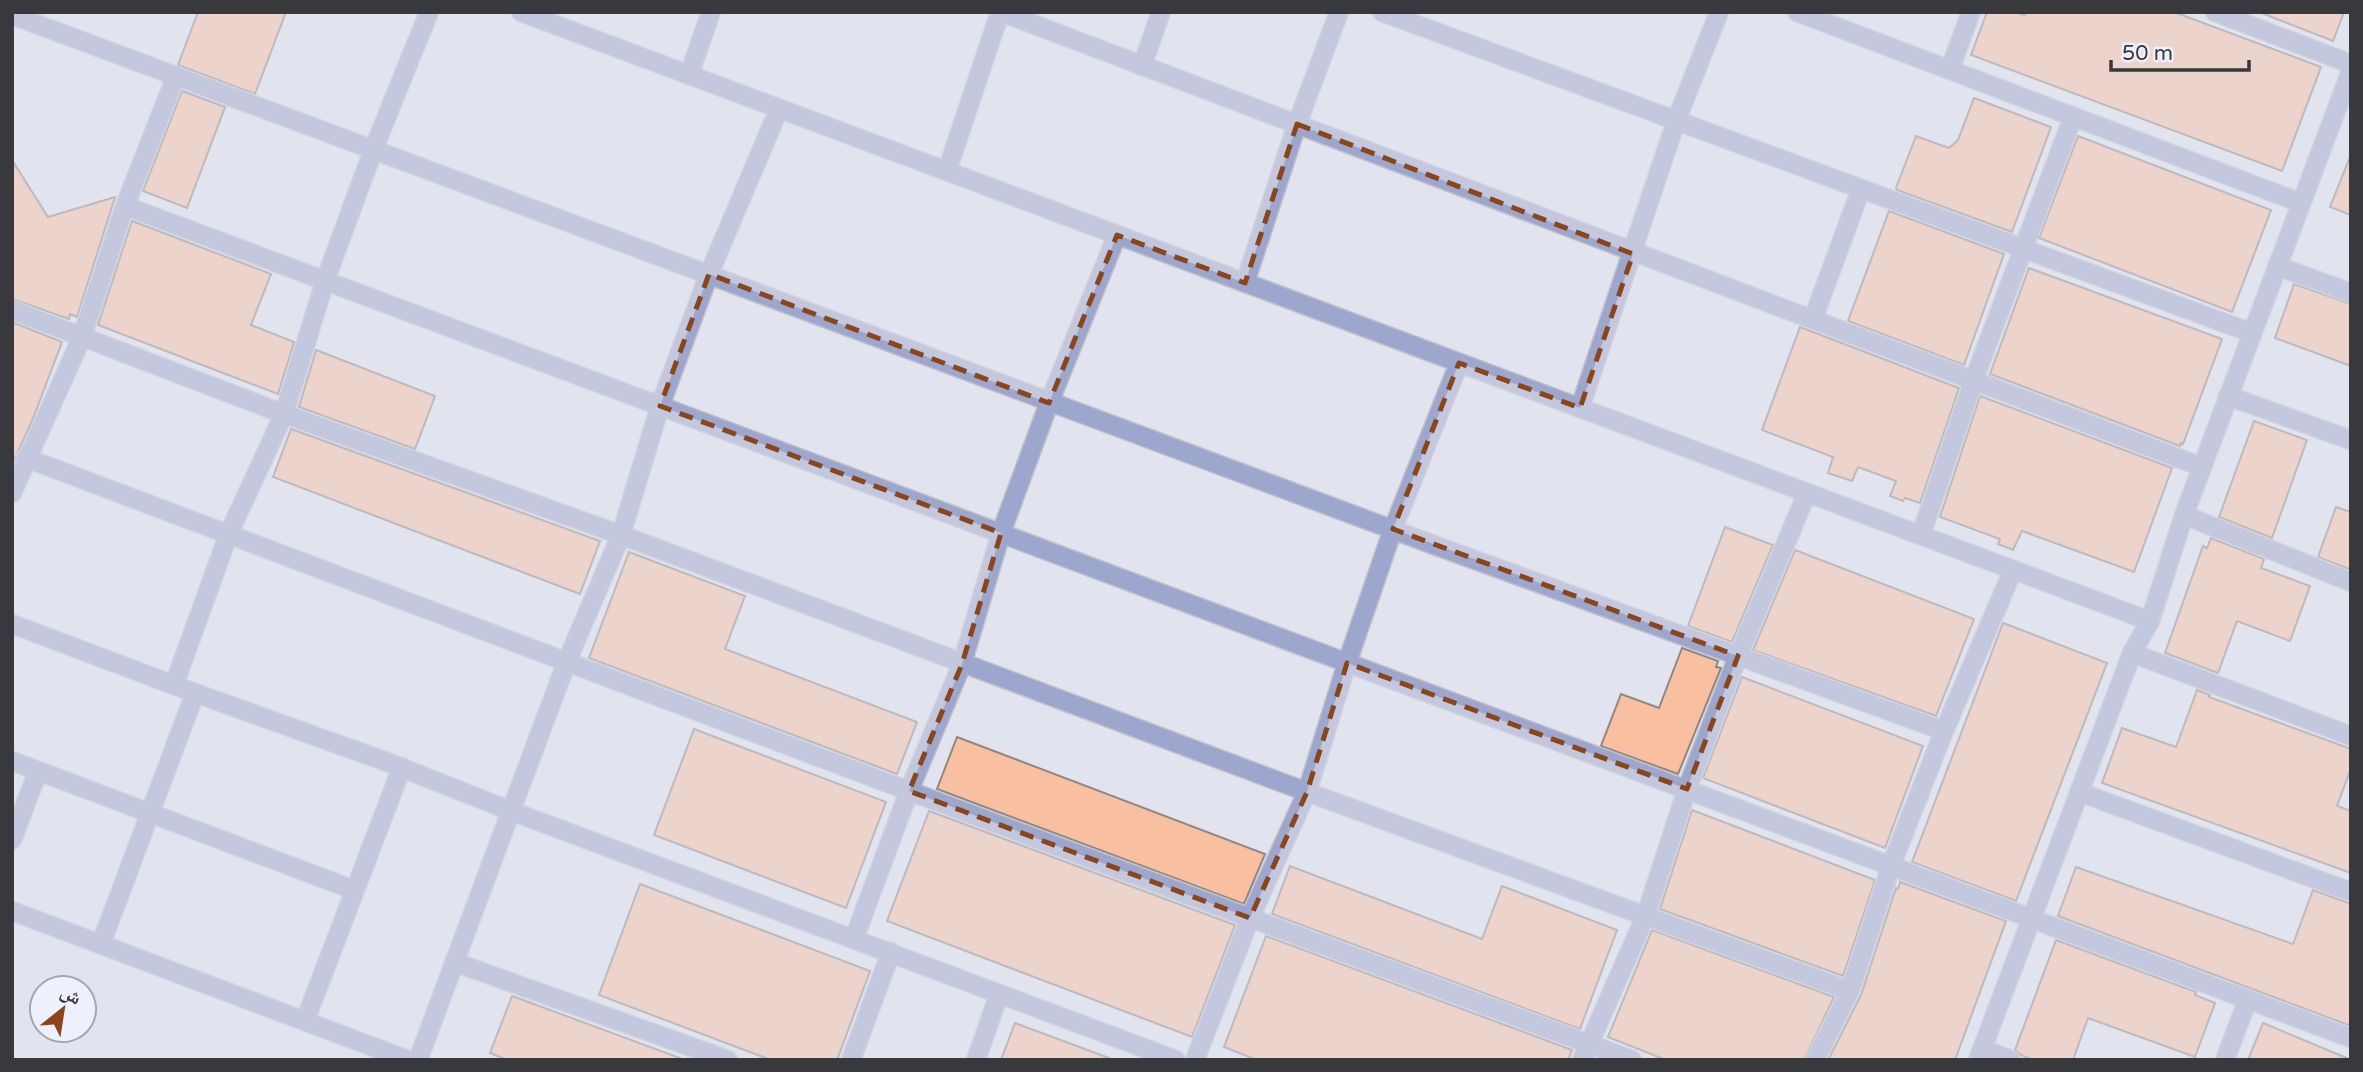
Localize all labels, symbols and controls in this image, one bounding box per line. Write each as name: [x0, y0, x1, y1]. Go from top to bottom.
scale bar: [2111, 28, 2249, 72]
text: 50 m: [2122, 41, 2173, 66]
north arrow: [28, 974, 98, 1044]
text: ش: [57, 981, 85, 1010]

